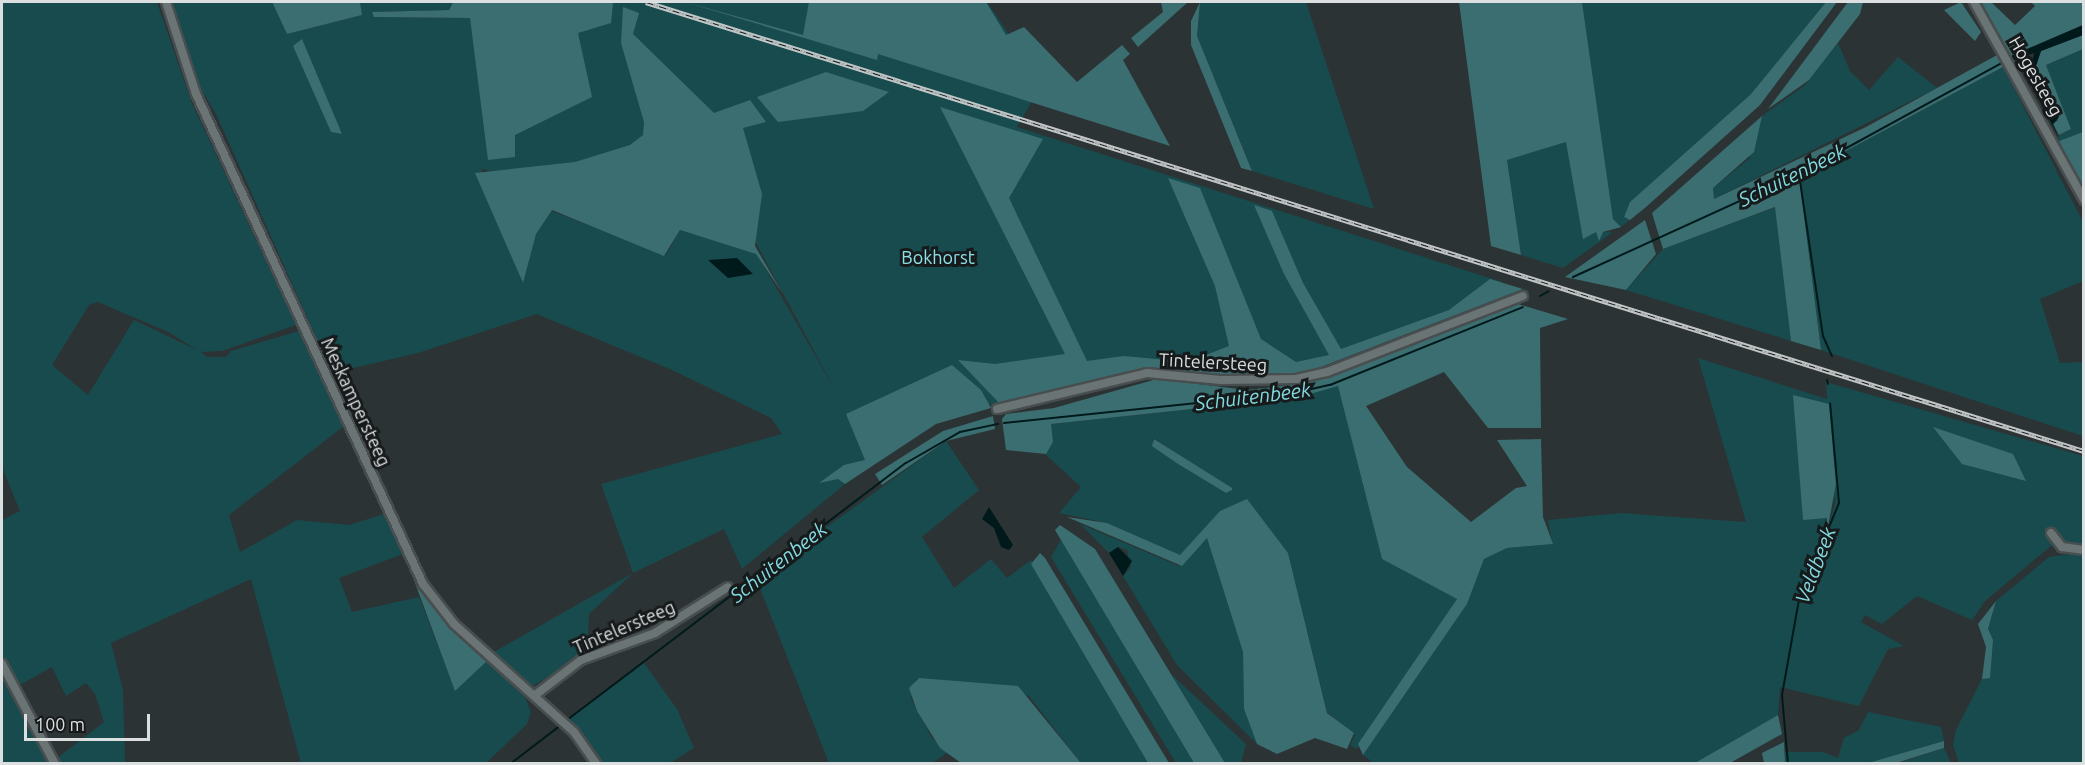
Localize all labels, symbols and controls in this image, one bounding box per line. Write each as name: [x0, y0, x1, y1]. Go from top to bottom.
street label: Hogesteeg: [2005, 32, 2067, 120]
water label: Schuitenbeek: [1734, 139, 1850, 211]
park label: Bokhorst: [901, 246, 975, 268]
street label: Meskampersteeg: [317, 334, 395, 470]
street label: Tintelersteeg: [1158, 348, 1268, 376]
water label: Schuitenbeek: [1194, 377, 1312, 415]
water label: Schuitenbeek: [725, 517, 831, 607]
water label: Veldbeek: [1790, 524, 1840, 606]
street label: Tintelersteeg: [570, 596, 678, 658]
scale bar: [27, 702, 153, 740]
text: 100 m: [35, 714, 85, 734]

